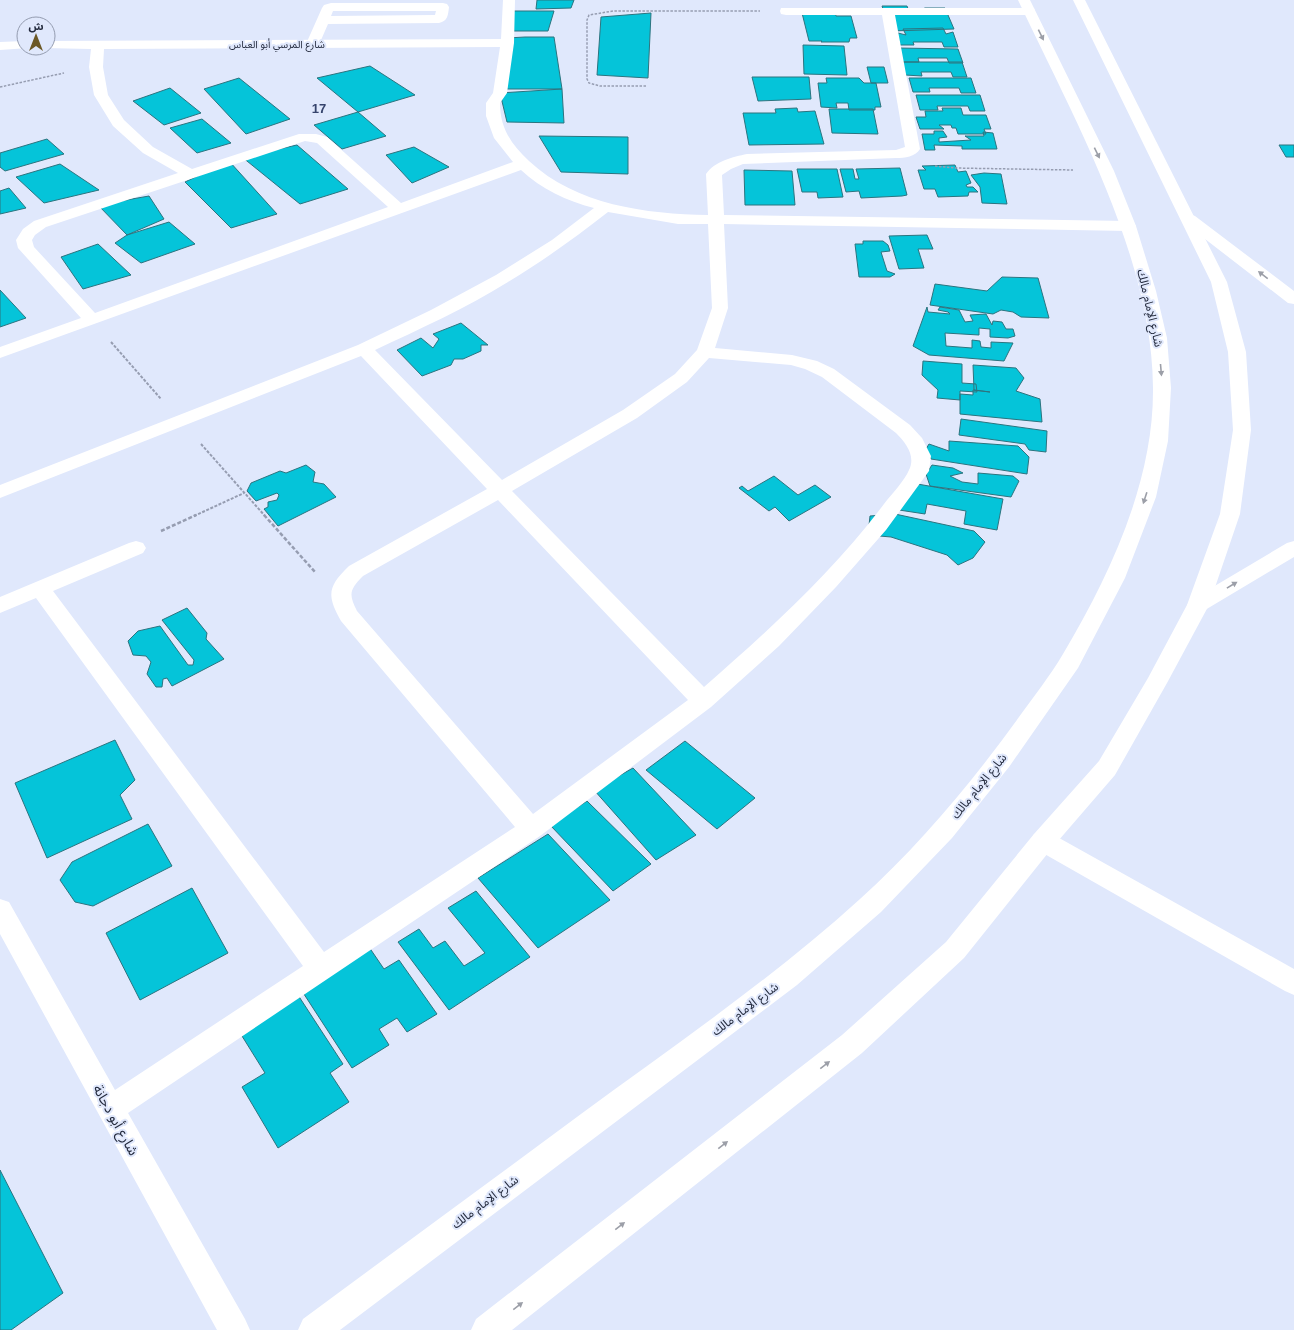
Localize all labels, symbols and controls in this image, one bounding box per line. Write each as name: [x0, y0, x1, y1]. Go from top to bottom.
north arrow: [16, 16, 56, 56]
text: ش: [28, 20, 44, 33]
one-way arrow: [1038, 30, 1044, 41]
street label: شارع المرسي أبو العباس: [229, 38, 325, 52]
district label: 17: [312, 101, 326, 116]
one-way arrow: [1094, 147, 1100, 158]
street label: شارع الإمام مالك: [1132, 268, 1166, 349]
one-way arrow: [1258, 271, 1269, 280]
one-way arrow: [1158, 364, 1164, 376]
one-way arrow: [1142, 493, 1148, 505]
one-way arrow: [1227, 581, 1237, 589]
street label: شارع الإمام مالك: [949, 751, 1011, 823]
street label: شارع الإمام مالك: [709, 979, 782, 1040]
one-way arrow: [819, 1061, 830, 1070]
street label: شارع أبو دجانة: [87, 1082, 143, 1160]
one-way arrow: [717, 1141, 728, 1150]
street label: شارع الإمام مالك: [449, 1172, 522, 1233]
one-way arrow: [615, 1221, 626, 1230]
one-way arrow: [513, 1302, 524, 1310]

